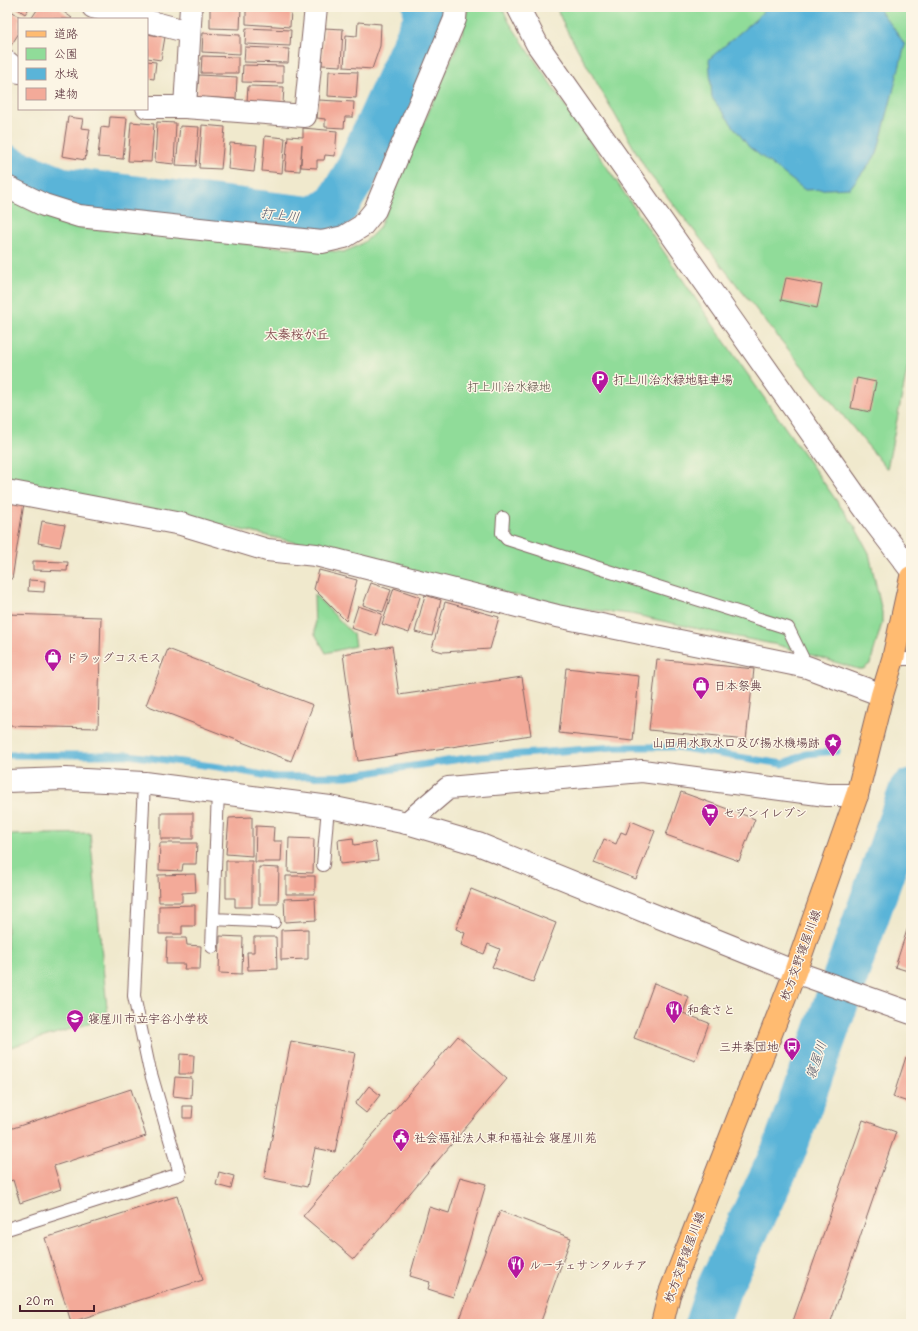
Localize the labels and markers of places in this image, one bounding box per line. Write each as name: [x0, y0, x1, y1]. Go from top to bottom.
parking icon: 打上川治水緑地駐車場: [590, 369, 610, 394]
place label: 打上川治水緑地駐車場: [613, 372, 733, 387]
shop icon: ドラッグコスモス: [43, 647, 63, 672]
place label: ドラッグコスモス: [66, 650, 161, 665]
shop icon: 日本祭典: [691, 675, 711, 700]
place label: 日本祭典: [714, 678, 762, 693]
place icon: 山田用水取水口及び揚水機場跡: [823, 732, 843, 757]
place label: 山田用水取水口及び揚水機場跡: [652, 735, 820, 750]
supermarket icon: セブンイレブン: [700, 802, 720, 827]
place label: セブンイレブン: [723, 805, 807, 820]
restaurant icon: 和食さと: [664, 999, 684, 1024]
place label: 和食さと: [687, 1002, 735, 1017]
school or university icon: 寝屋川市立宇谷小学校: [65, 1008, 85, 1033]
place label: 寝屋川市立宇谷小学校: [88, 1011, 208, 1026]
bus stop icon: 三井秦団地: [782, 1036, 802, 1061]
place label: 三井秦団地: [719, 1039, 779, 1054]
public building icon: 社会福祉法人東和福祉会 寝屋川苑: [391, 1127, 411, 1152]
place label: 社会福祉法人東和福祉会 寝屋川苑: [414, 1130, 597, 1145]
restaurant icon: ルーチェサンタルチア: [506, 1254, 526, 1279]
place label: ルーチェサンタルチア: [529, 1257, 648, 1272]

